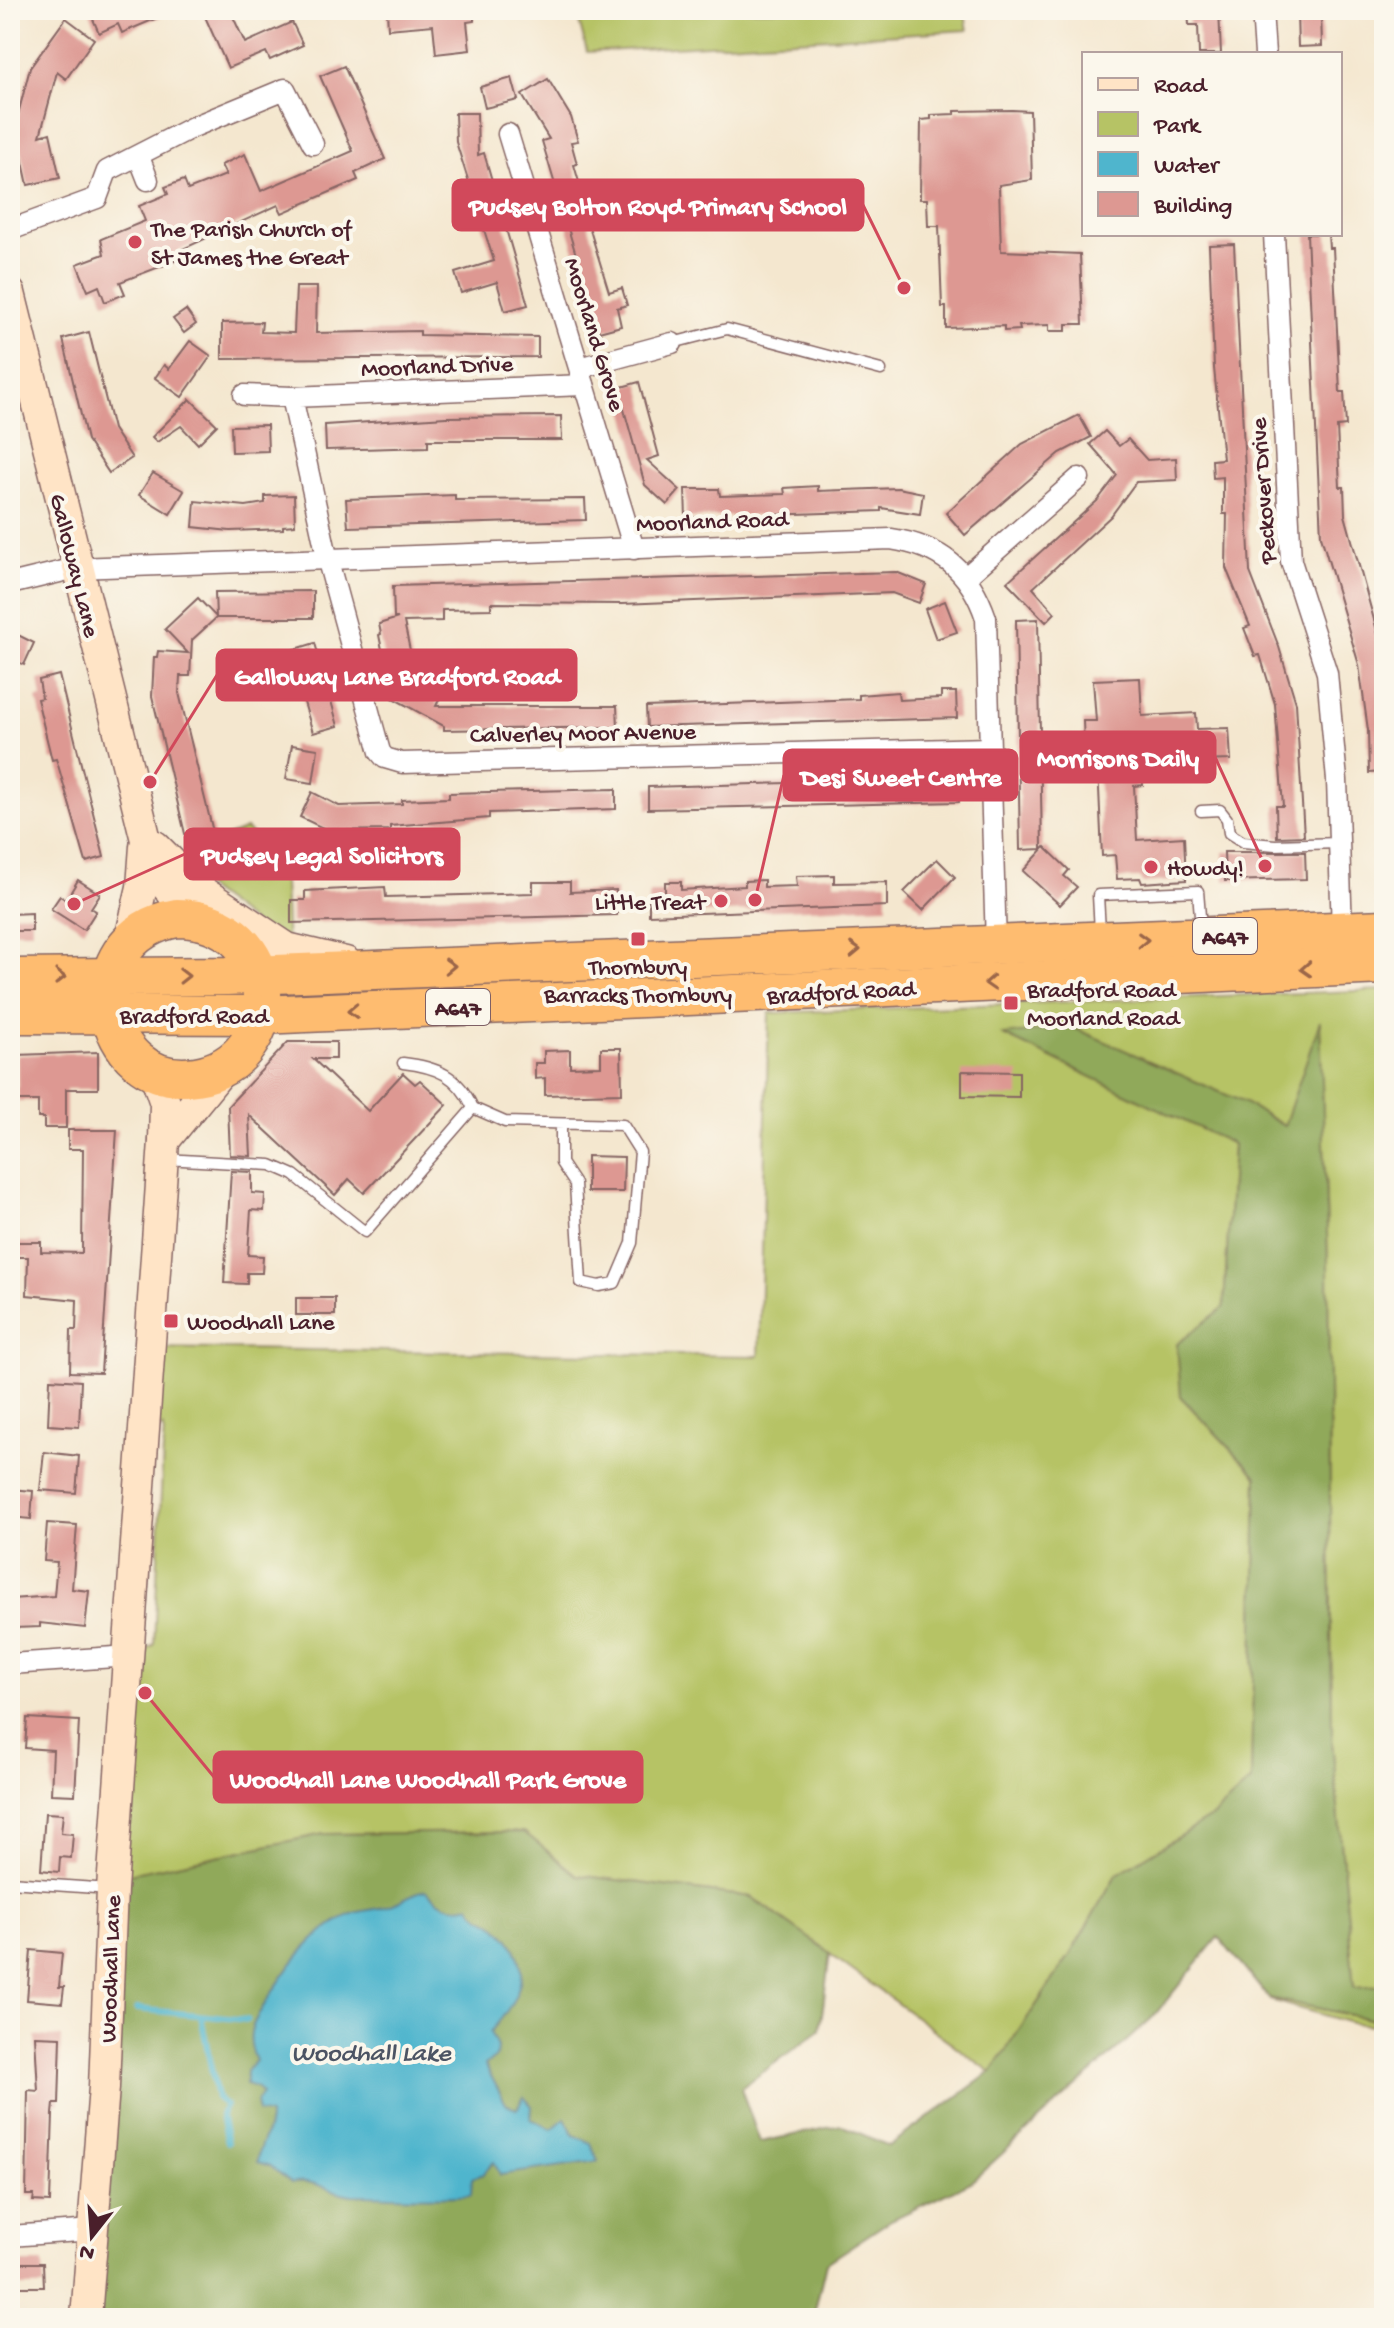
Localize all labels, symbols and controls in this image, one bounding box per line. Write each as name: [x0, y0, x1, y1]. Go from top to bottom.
legend: [1082, 52, 1342, 236]
text: Road: [1154, 73, 1208, 102]
text: Park: [1153, 113, 1202, 142]
text: Water: [1154, 153, 1221, 182]
callout: Pudsey Bolton Royd Primary School: [453, 180, 863, 230]
text: Building: [1153, 193, 1232, 222]
text: Pudsey Bolton Royd Primary School: [467, 194, 847, 225]
place label: The Parish Church of St James the Great: [149, 217, 353, 274]
marker: The Parish Church of St James the Great: [126, 233, 144, 251]
street label: Moorland Grove: [556, 255, 630, 416]
street label: Moorland Drive: [361, 351, 514, 386]
street label: Peckover Drive: [1246, 416, 1285, 566]
street label: Galloway Lane: [41, 491, 105, 641]
street label: Moorland Road: [636, 506, 791, 541]
callout: Galloway Lane Bradford Road: [217, 650, 576, 700]
text: Galloway Lane Bradford Road: [234, 664, 563, 695]
street label: Calverley Moor Avenue: [470, 719, 697, 752]
callout: Morrisons Daily: [1021, 732, 1215, 782]
text: Morrisons Daily: [1037, 746, 1199, 777]
callout: Desi Sweet Centre: [784, 750, 1017, 800]
text: Desi Sweet Centre: [799, 765, 1003, 796]
callout: Pudsey Legal Solicitors: [185, 829, 459, 879]
text: Pudsey Legal Solicitors: [199, 843, 444, 874]
place label: Howdy!: [1167, 856, 1244, 885]
marker: Howdy!: [1142, 858, 1160, 876]
place label: Little Treat: [595, 890, 707, 919]
marker: Little Treat: [712, 892, 730, 910]
road number: A647: [1193, 918, 1257, 954]
marker: Thornbury Barracks Thornbury: [629, 930, 647, 948]
one-way arrow: [1137, 932, 1150, 949]
one-way arrow: [849, 942, 862, 959]
place label: Thornbury Barracks Thornbury: [543, 955, 732, 1012]
one-way arrow: [444, 958, 457, 975]
one-way arrow: [1299, 960, 1312, 977]
one-way arrow: [178, 967, 191, 985]
one-way arrow: [54, 968, 67, 986]
one-way arrow: [983, 975, 996, 992]
street label: Bradford Road: [765, 976, 918, 1013]
place label: Bradford Road Moorland Road: [1026, 978, 1181, 1035]
road number: A647: [426, 989, 490, 1025]
marker: Bradford Road Moorland Road: [1002, 994, 1020, 1012]
one-way arrow: [346, 1003, 359, 1020]
street label: Bradford Road: [119, 1004, 270, 1033]
place label: Woodhall Lane: [187, 1310, 335, 1339]
marker: Woodhall Lane: [162, 1312, 180, 1330]
callout: Woodhall Lane Woodhall Park Grove: [214, 1752, 642, 1802]
text: Woodhall Lane Woodhall Park Grove: [229, 1767, 628, 1798]
street label: Woodhall Lane: [95, 1894, 130, 2043]
water label: Woodhall Lake: [291, 2040, 452, 2071]
north arrow: [52, 2196, 132, 2276]
text: N: [77, 2237, 98, 2266]

